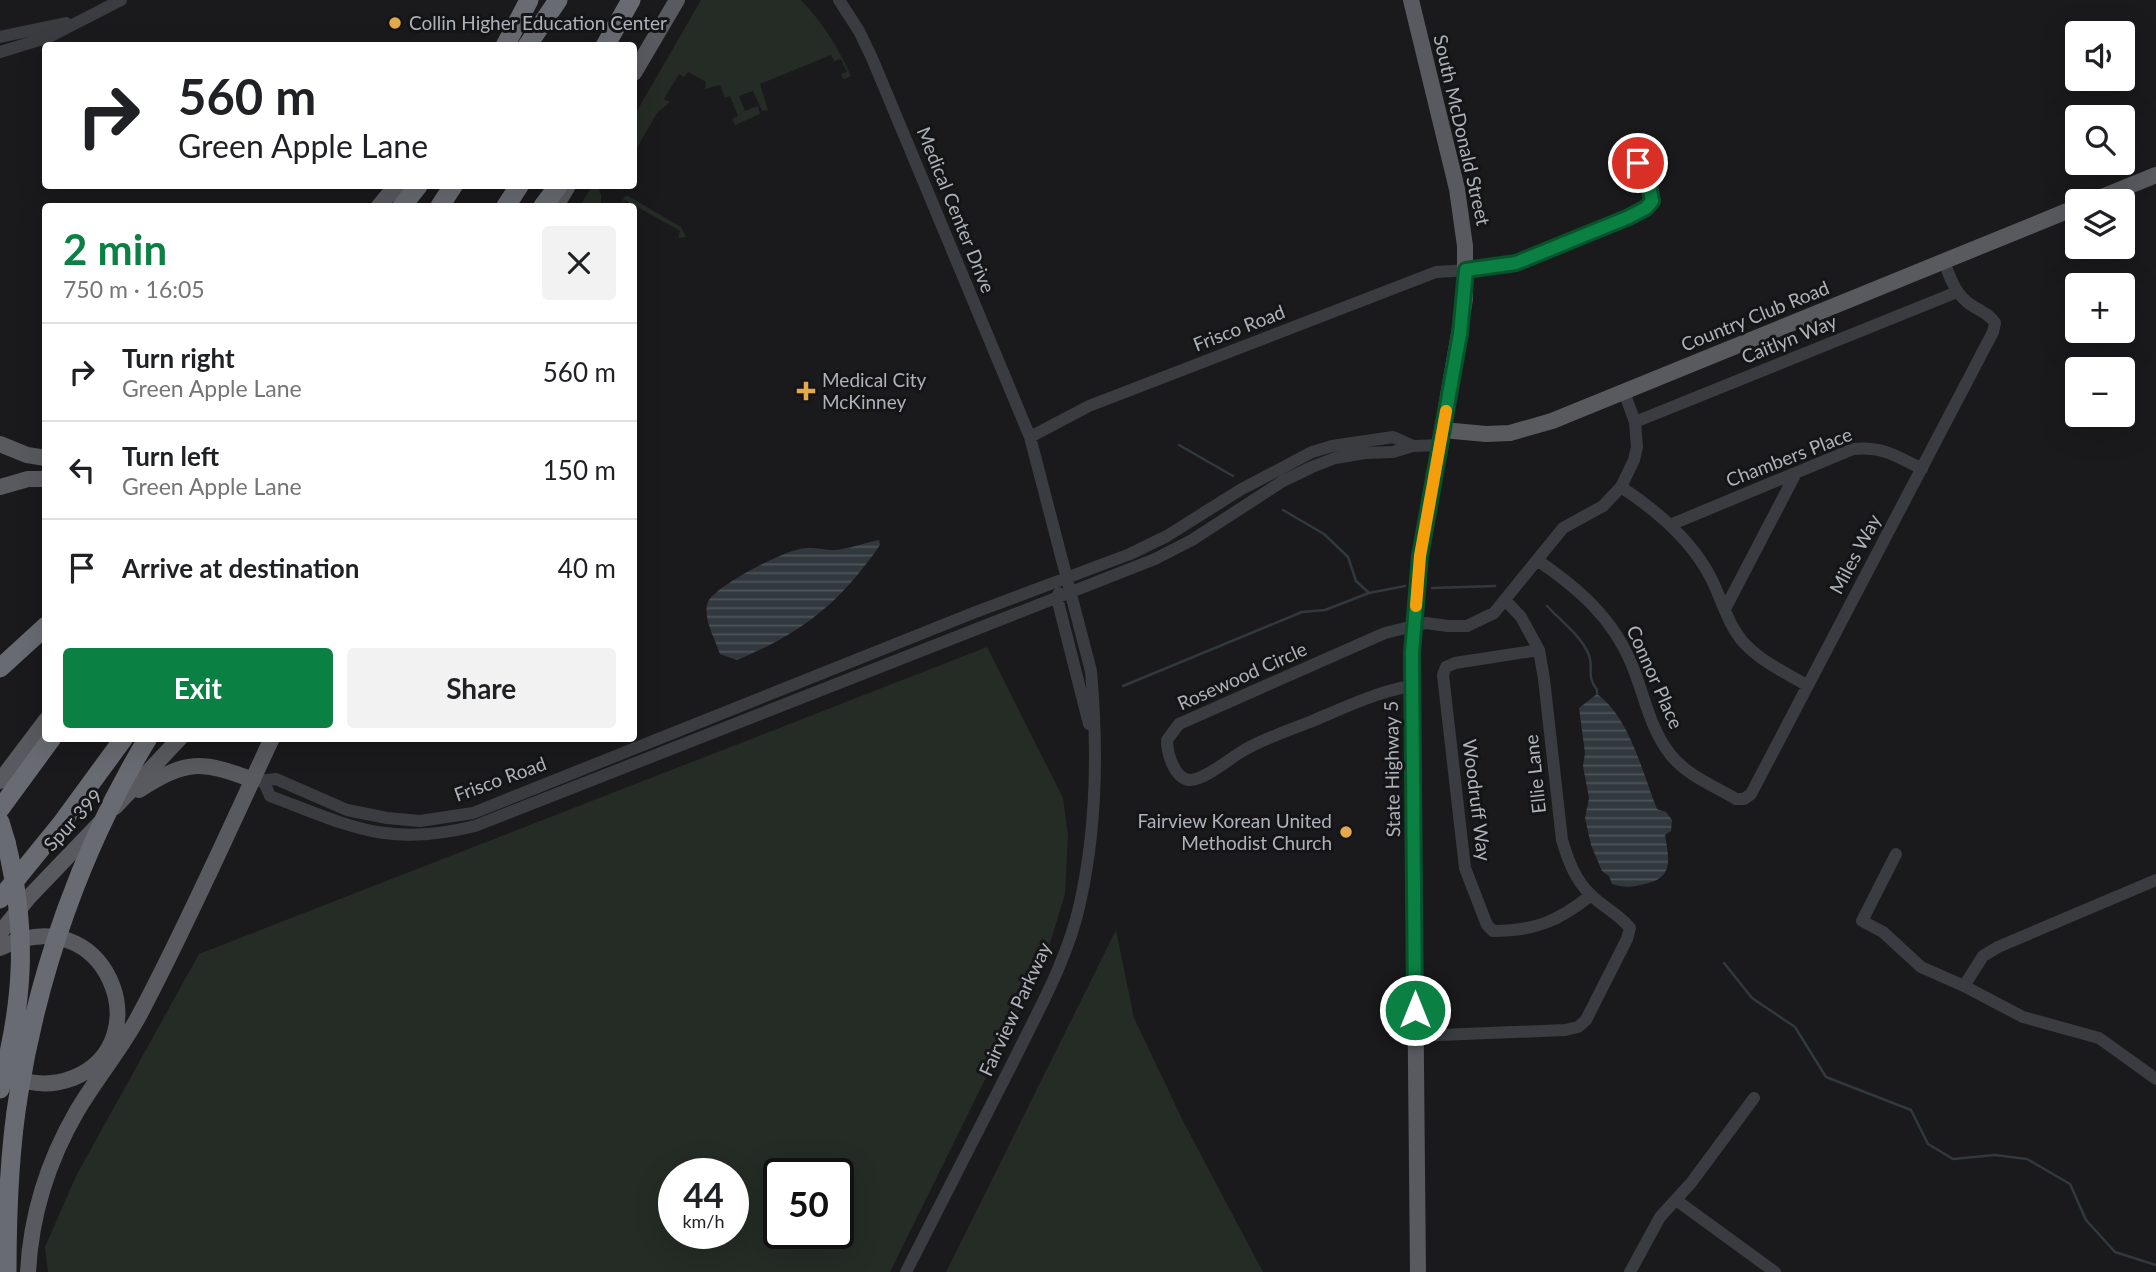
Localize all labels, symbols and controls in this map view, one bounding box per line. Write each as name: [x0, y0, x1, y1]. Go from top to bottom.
place label: Collin Higher Education Center: [409, 11, 667, 34]
marker: Collin Higher Education Center: [387, 15, 403, 31]
map controls: [2065, 21, 2135, 427]
button: sound: [2065, 21, 2135, 91]
street label: South McDonald Street: [1429, 32, 1496, 228]
text: 560 m: [178, 67, 316, 125]
icon: right: [63, 70, 154, 161]
button: search: [2065, 105, 2135, 175]
street label: Medical Center Drive: [913, 123, 1000, 296]
text: Green Apple Lane: [178, 126, 428, 165]
pin: [1608, 133, 1668, 193]
icon: arrive: [1619, 144, 1657, 182]
button: layers: [2065, 189, 2135, 259]
text: 2 min: [63, 224, 167, 274]
button: close: [542, 226, 616, 300]
button: +: [2065, 273, 2135, 343]
text: 750 m · 16:05: [63, 275, 205, 303]
street label: Country Club Road: [1677, 275, 1832, 356]
street label: Frisco Road: [1190, 300, 1288, 356]
street label: Caitlyn Way: [1738, 309, 1840, 368]
text: Turn right: [122, 342, 235, 374]
icon: right: [63, 353, 101, 391]
text: 560 m: [543, 356, 616, 388]
button: −: [2065, 357, 2135, 427]
place label: Medical City McKinney: [822, 368, 927, 413]
text: Green Apple Lane: [122, 374, 302, 402]
marker: Medical City McKinney: [796, 381, 816, 401]
street label: Chambers Place: [1723, 422, 1855, 491]
text: Turn left: [122, 440, 219, 472]
icon: left: [63, 451, 101, 489]
text: 150 m: [543, 454, 616, 486]
text: Green Apple Lane: [122, 472, 302, 500]
street label: Miles Way: [1824, 510, 1885, 598]
icon: arrive: [63, 549, 101, 587]
text: Arrive at destination: [122, 552, 359, 584]
text: 40 m: [558, 552, 616, 584]
street label: Connor Place: [1622, 621, 1689, 732]
street label: Rosewood Circle: [1173, 637, 1310, 714]
button: Exit: [63, 648, 333, 728]
button: Share: [347, 648, 616, 728]
street label: State Highway 5: [1379, 701, 1404, 837]
street label: Ellie Lane: [1519, 733, 1550, 815]
street label: Woodruff Way: [1459, 738, 1496, 862]
street label: Frisco Road: [451, 751, 549, 806]
street label: Spur 399: [38, 784, 107, 855]
place label: Fairview Korean United Methodist Church: [1138, 809, 1332, 854]
marker: Fairview Korean United Methodist Church: [1338, 824, 1354, 840]
street label: Fairview Parkway: [973, 938, 1056, 1079]
position arrow: [1378, 973, 1452, 1047]
speed limit sign: 50: [763, 1158, 854, 1249]
text: 44: [683, 1173, 724, 1215]
text: km/h: [682, 1210, 725, 1232]

